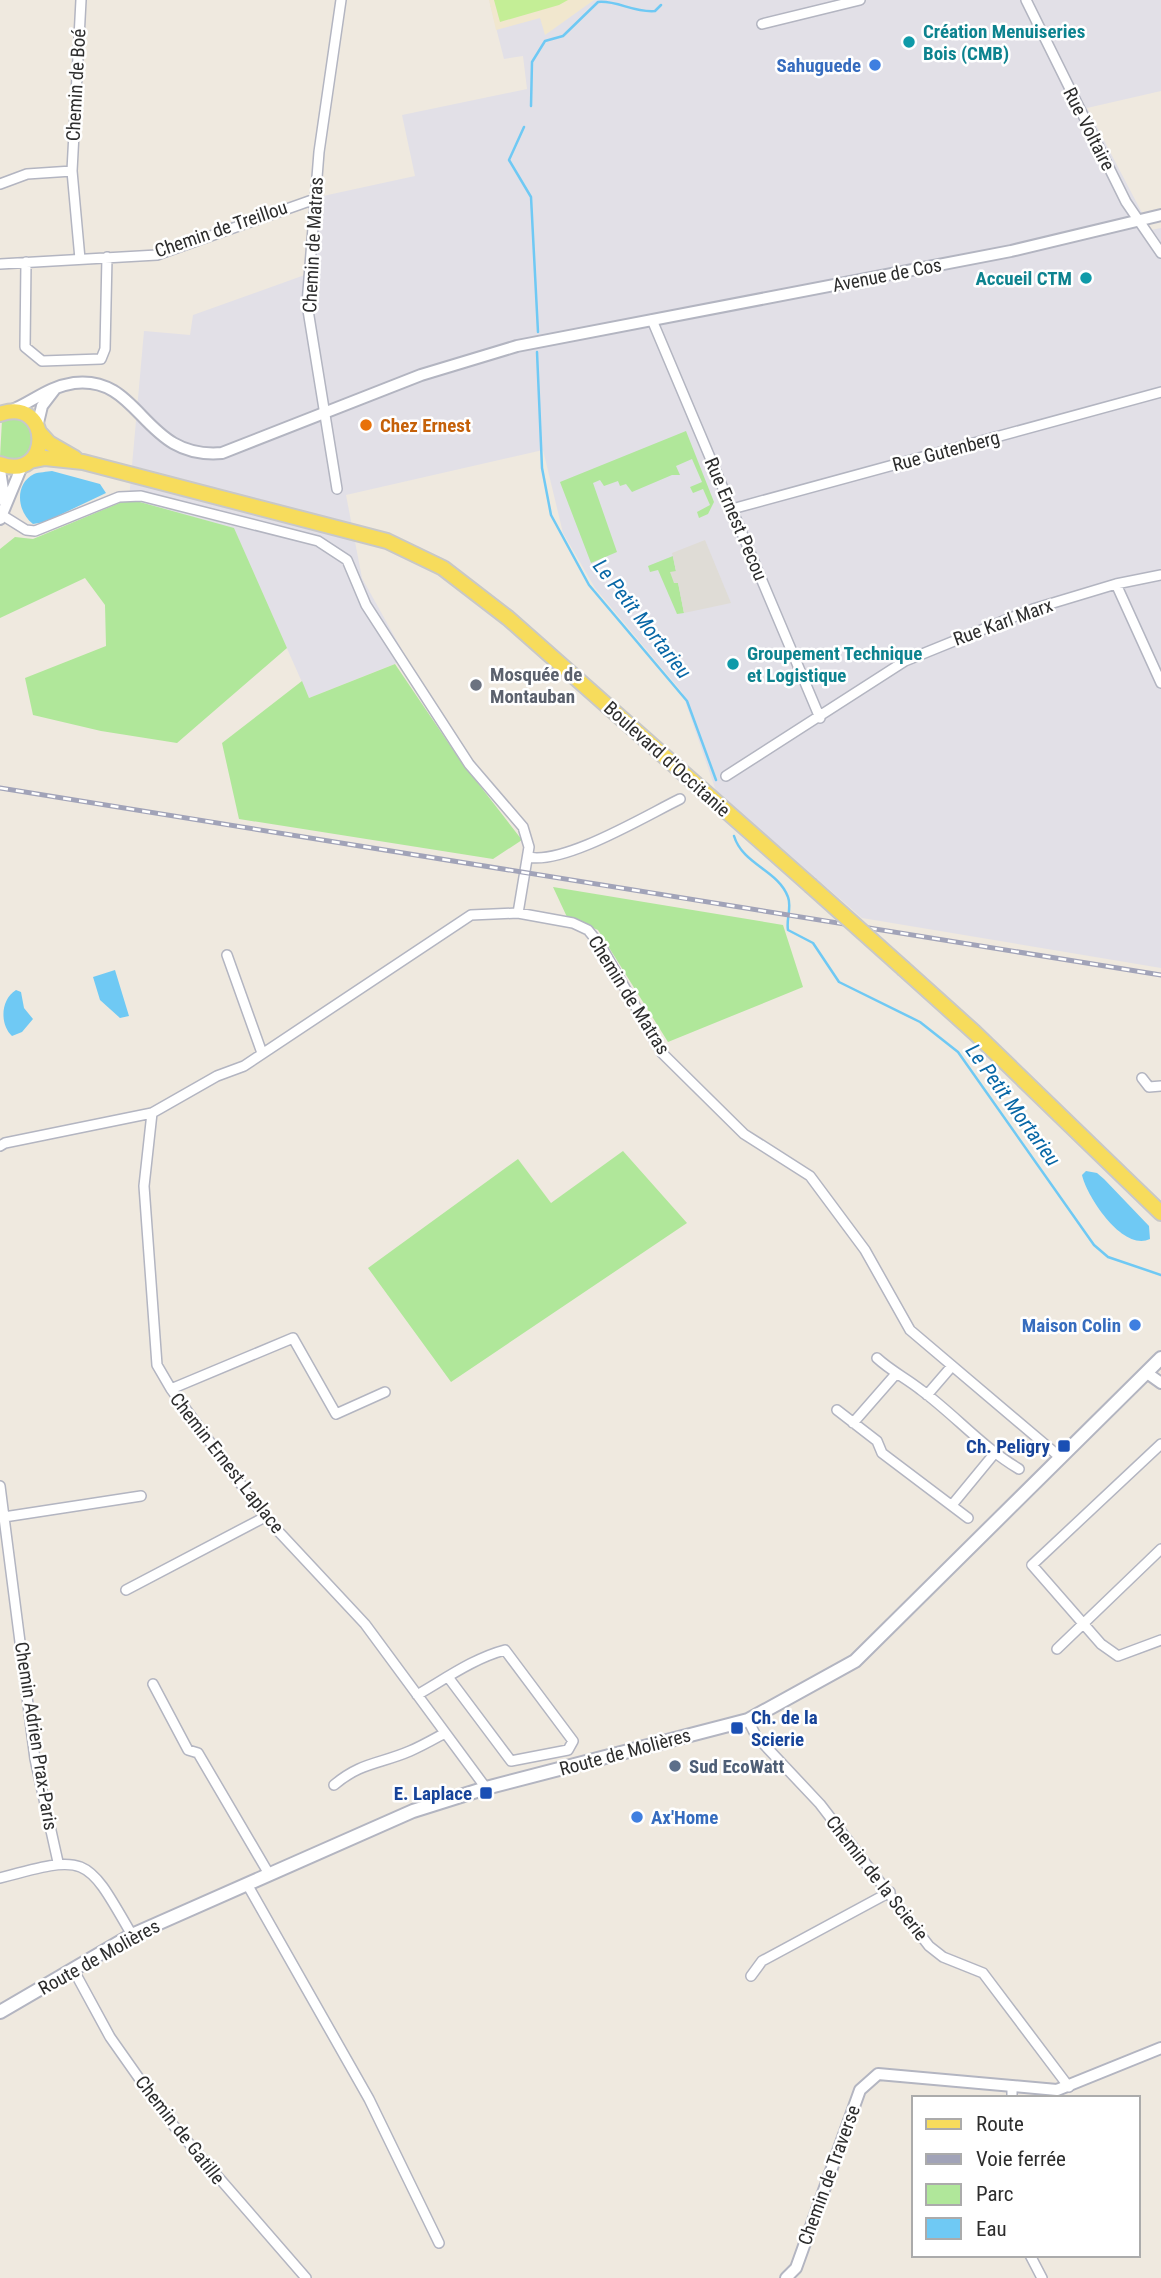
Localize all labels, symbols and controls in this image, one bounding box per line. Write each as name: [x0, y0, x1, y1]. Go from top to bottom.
place label: Création Menuiseries Bois (CMB): [923, 20, 1085, 65]
street label: Chemin de Boé: [62, 28, 90, 142]
marker: Création Menuiseries Bois (CMB): [901, 34, 917, 50]
place label: Sahuguede: [777, 54, 861, 77]
marker: Sahuguede: [867, 57, 883, 73]
street label: Rue Voltaire: [1058, 84, 1120, 175]
street label: Chemin de Matras: [298, 176, 328, 314]
street label: Chemin de Treillou: [152, 196, 290, 262]
street label: Avenue de Cos: [830, 253, 944, 297]
place label: Accueil CTM: [976, 267, 1072, 290]
marker: Accueil CTM: [1078, 270, 1094, 286]
place label: Chez Ernest: [380, 414, 471, 437]
marker: Chez Ernest: [358, 417, 374, 433]
street label: Rue Gutenberg: [890, 426, 1002, 476]
street label: Rue Ernest Pecou: [700, 454, 772, 584]
water label: Le Petit Mortarieu: [588, 555, 696, 683]
street label: Rue Karl Marx: [950, 593, 1056, 651]
place label: Groupement Technique et Logistique: [747, 642, 922, 687]
marker: Groupement Technique et Logistique: [725, 656, 741, 672]
place label: Mosquée de Montauban: [490, 663, 582, 708]
marker: Mosquée de Montauban: [468, 677, 484, 693]
street label: Boulevard d'Occitanie: [599, 696, 735, 822]
street label: Chemin de Matras: [583, 931, 675, 1059]
water label: Le Petit Mortarieu: [961, 1039, 1065, 1171]
place label: Maison Colin: [1022, 1314, 1121, 1337]
marker: Maison Colin: [1127, 1317, 1143, 1333]
street label: Chemin Ernest Laplace: [165, 1388, 289, 1538]
place label: Ch. Peligry: [966, 1435, 1051, 1458]
marker: Ch. Peligry: [1056, 1438, 1072, 1454]
street label: Chemin Adrien Prax-Paris: [10, 1640, 62, 1832]
place label: Ch. de la Scierie: [751, 1706, 818, 1751]
marker: Ch. de la Scierie: [729, 1720, 745, 1736]
street label: Route de Molières: [557, 1723, 693, 1781]
place label: Sud EcoWatt: [689, 1755, 784, 1778]
marker: Sud EcoWatt: [667, 1758, 683, 1774]
place label: E. Laplace: [394, 1782, 472, 1805]
marker: E. Laplace: [478, 1785, 494, 1801]
place label: Ax'Home: [651, 1806, 718, 1829]
marker: Ax'Home: [629, 1809, 645, 1825]
street label: Chemin de la Scierie: [821, 1811, 933, 1945]
street label: Route de Molières: [34, 1914, 164, 2000]
street label: Chemin de Gatille: [130, 2071, 230, 2189]
legend: [912, 2096, 1140, 2257]
street label: Chemin de Traverse: [793, 2102, 865, 2248]
text: Route: [976, 2112, 1024, 2136]
text: Voie ferrée: [976, 2147, 1066, 2171]
text: Parc: [976, 2182, 1014, 2206]
text: Eau: [976, 2217, 1007, 2241]

